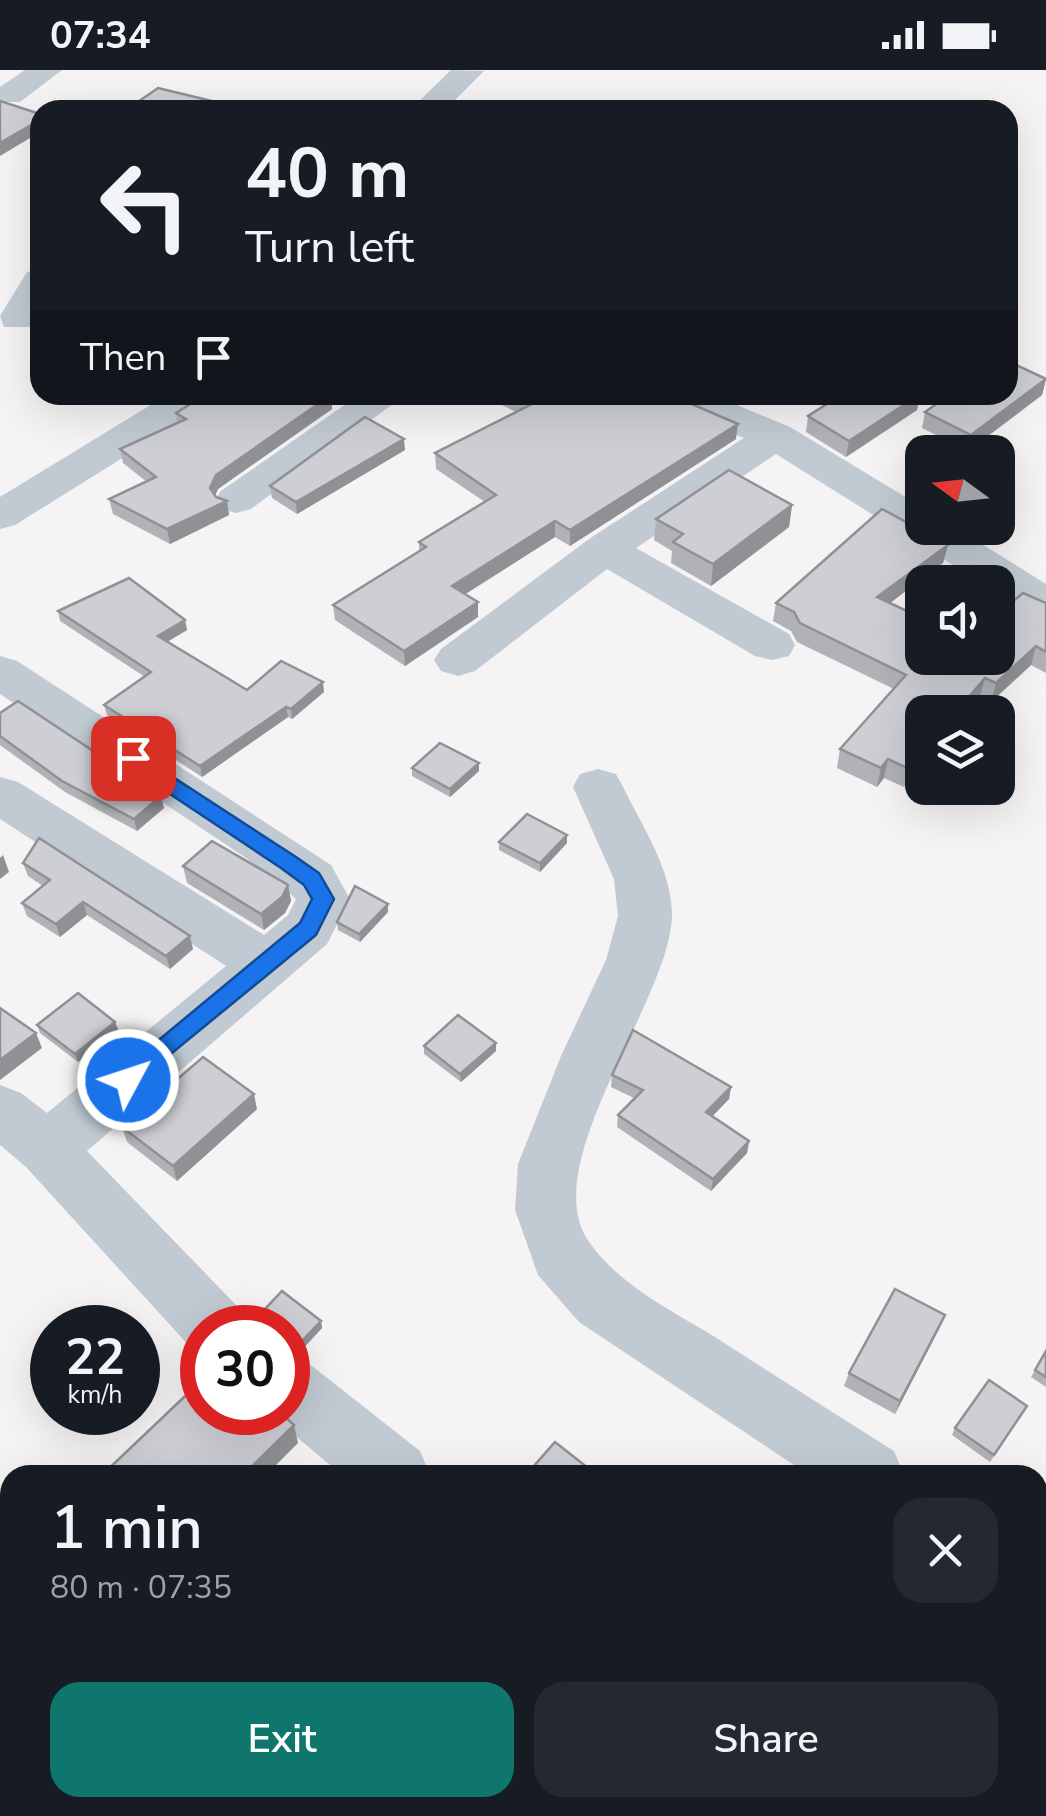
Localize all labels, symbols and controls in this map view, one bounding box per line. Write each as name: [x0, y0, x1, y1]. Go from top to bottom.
text: 07:34: [50, 10, 151, 61]
text: 40 m: [245, 126, 409, 222]
icon: left: [80, 140, 210, 270]
text: Turn left: [245, 217, 414, 278]
icon: arrive: [186, 330, 241, 385]
text: Then: [80, 332, 166, 383]
north arrow: [905, 435, 1015, 545]
map controls: [905, 435, 1015, 805]
button: sound: [905, 565, 1015, 675]
button: layers: [905, 695, 1015, 805]
pin: [91, 716, 176, 801]
icon: arrive: [106, 731, 161, 786]
position arrow: [76, 1028, 180, 1132]
speed limit sign: 30: [180, 1305, 310, 1435]
text: 22: [65, 1323, 125, 1392]
text: km/h: [67, 1378, 123, 1412]
text: 1 min: [50, 1487, 203, 1569]
button: close: [893, 1498, 998, 1603]
text: 80 m · 07:35: [50, 1566, 232, 1609]
button: Exit: [50, 1682, 514, 1797]
button: Share: [534, 1682, 998, 1797]

